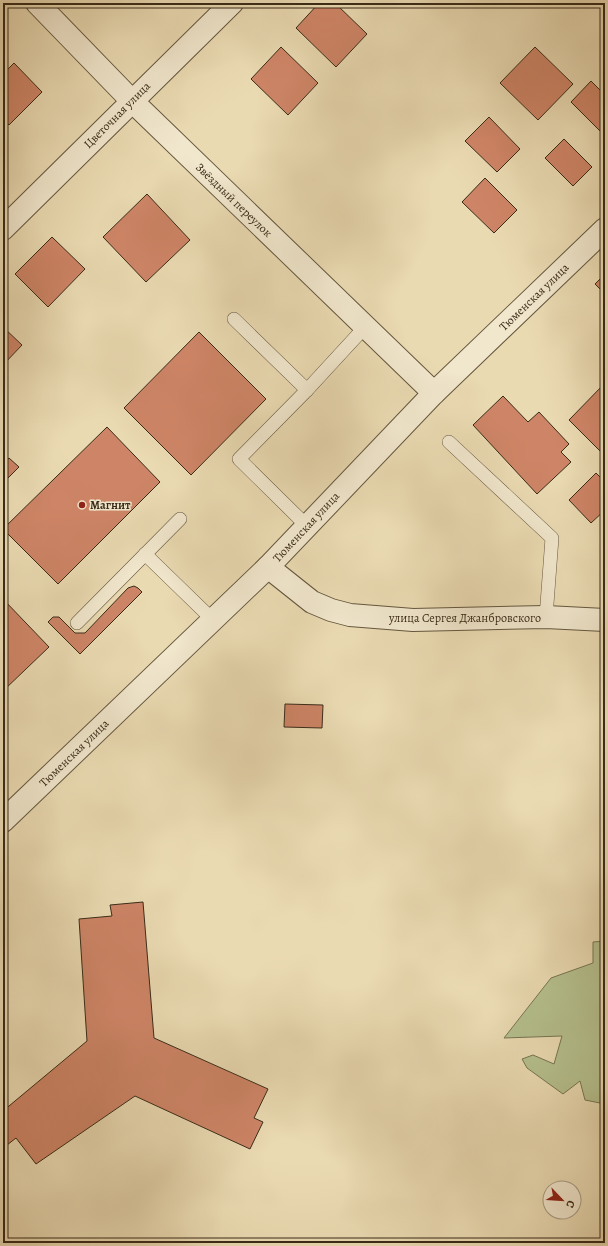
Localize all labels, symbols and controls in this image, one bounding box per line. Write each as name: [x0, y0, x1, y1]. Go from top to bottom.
street label: Цветочная улица: [80, 78, 154, 152]
street label: Звёздный переулок: [192, 159, 276, 241]
street label: Тюменская улица: [496, 259, 573, 334]
street label: Тюменская улица: [269, 488, 343, 566]
place label: Магнит: [90, 497, 131, 513]
marker: Магнит: [77, 500, 87, 510]
street label: улица Сергея Джанбровского: [388, 610, 541, 626]
street label: Тюменская улица: [36, 715, 113, 790]
north arrow: [542, 1180, 582, 1220]
text: С: [562, 1198, 579, 1210]

